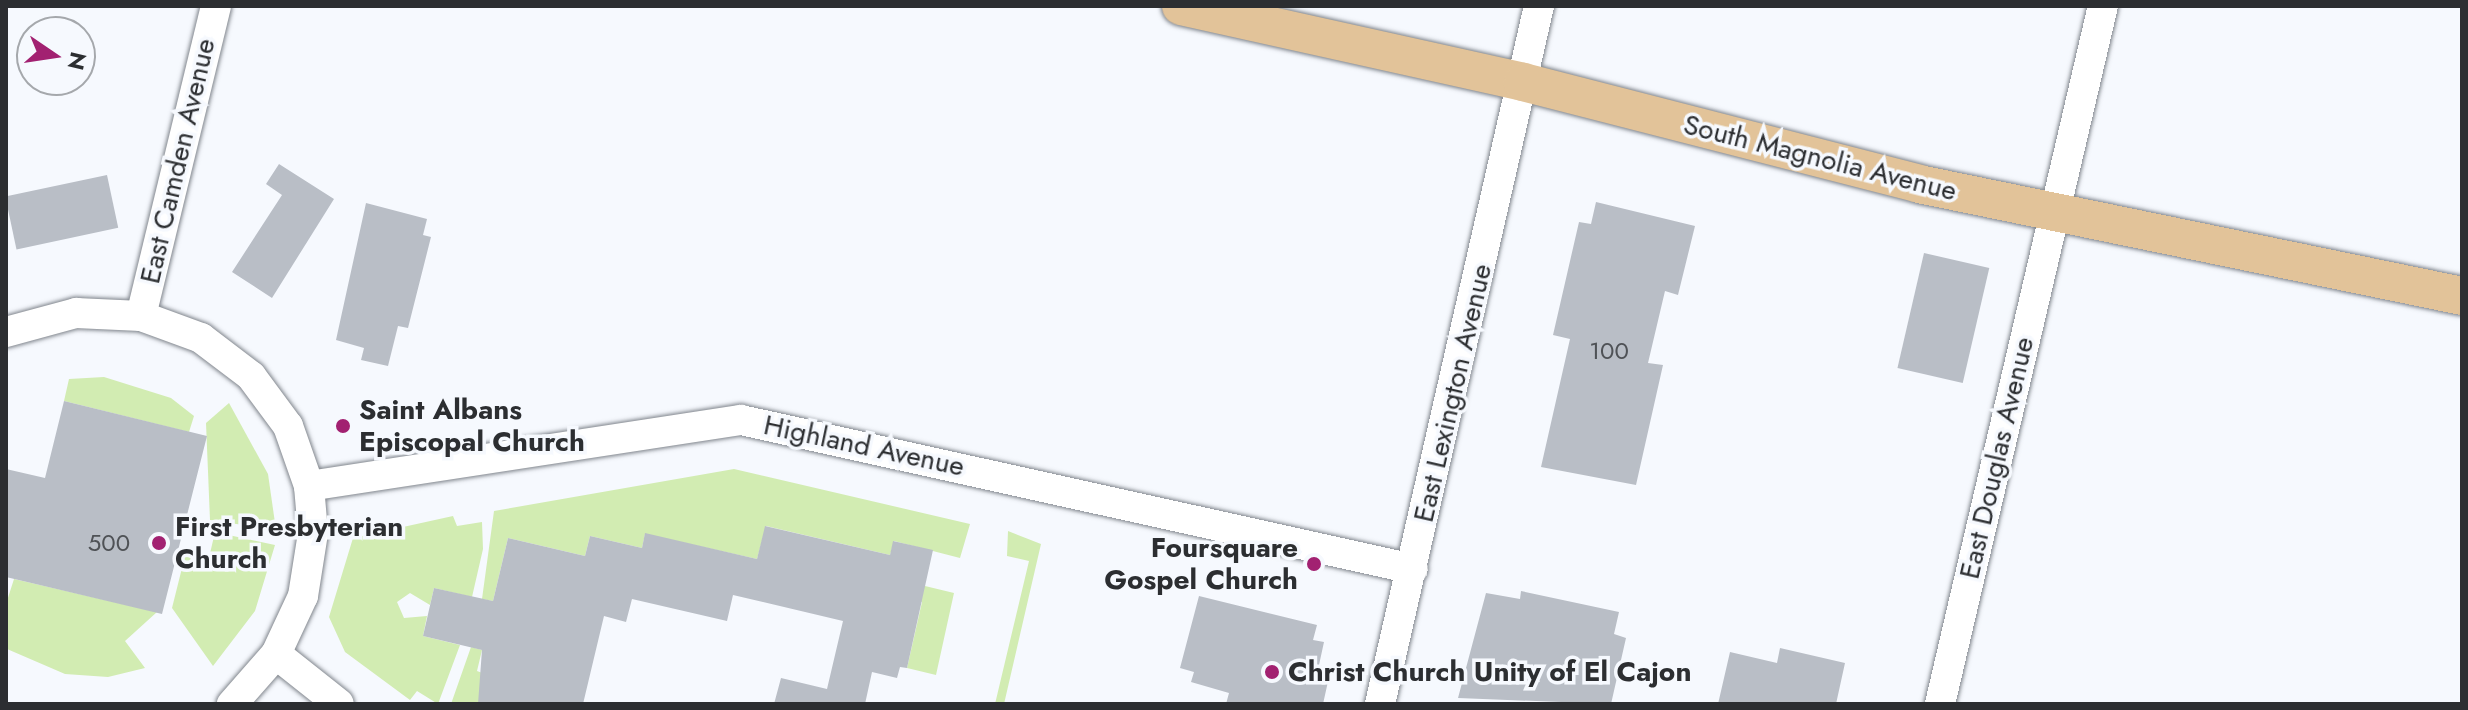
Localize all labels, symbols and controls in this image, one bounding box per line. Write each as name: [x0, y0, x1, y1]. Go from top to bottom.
north arrow: [16, 16, 96, 96]
street label: East Camden Avenue: [133, 35, 223, 287]
text: N: [60, 49, 95, 73]
street label: South Magnolia Avenue: [1680, 108, 1960, 208]
street label: East Lexington Avenue: [1407, 261, 1499, 525]
street label: East Douglas Avenue: [1953, 334, 2041, 582]
house number: 100: [1589, 337, 1629, 365]
place label: Saint Albans Episcopal Church: [359, 393, 585, 459]
street label: Highland Avenue: [761, 408, 967, 484]
marker: Saint Albans Episcopal Church: [334, 417, 352, 435]
place label: First Presbyterian Church: [175, 510, 403, 576]
house number: 500: [88, 529, 130, 557]
place label: Foursquare Gospel Church: [1104, 531, 1298, 597]
marker: First Presbyterian Church: [150, 534, 168, 552]
marker: Foursquare Gospel Church: [1305, 555, 1323, 573]
place label: Christ Church Unity of El Cajon: [1288, 655, 1691, 689]
marker: Christ Church Unity of El Cajon: [1263, 663, 1281, 681]

